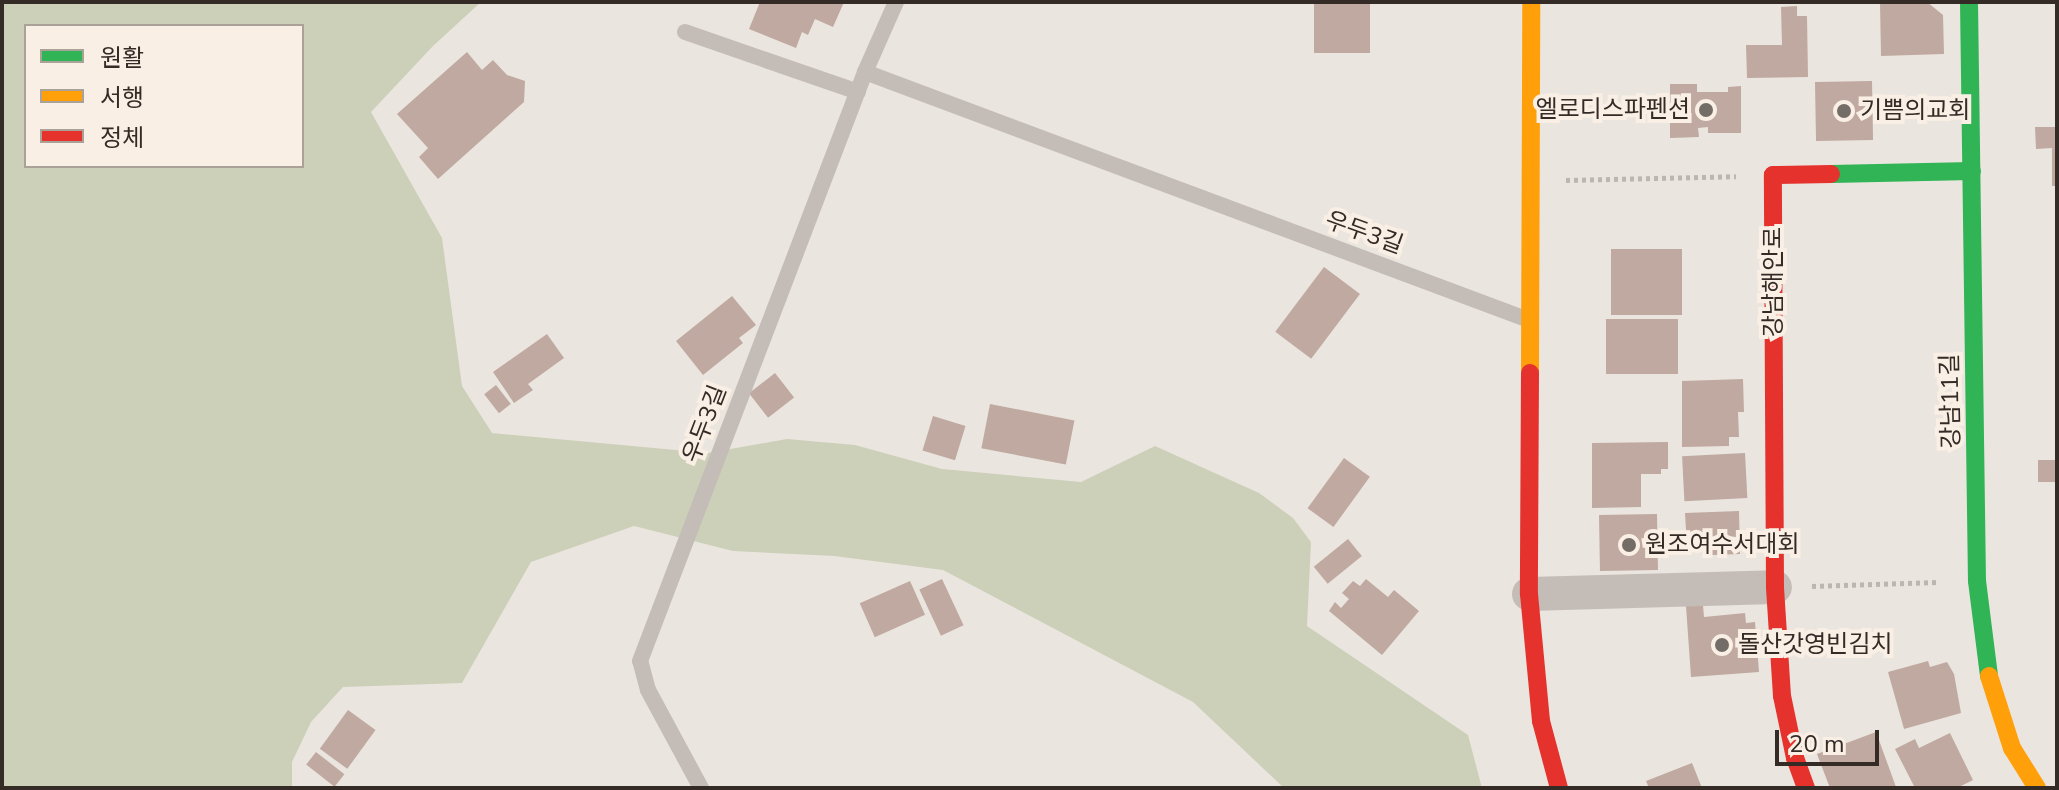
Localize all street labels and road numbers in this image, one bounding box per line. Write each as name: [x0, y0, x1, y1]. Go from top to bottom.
street label: 우두3길: [1321, 206, 1407, 260]
street label: 강남해안로: [1760, 227, 1788, 337]
street label: 강남11길: [1936, 353, 1966, 449]
street label: 우두3길: [677, 381, 733, 467]

